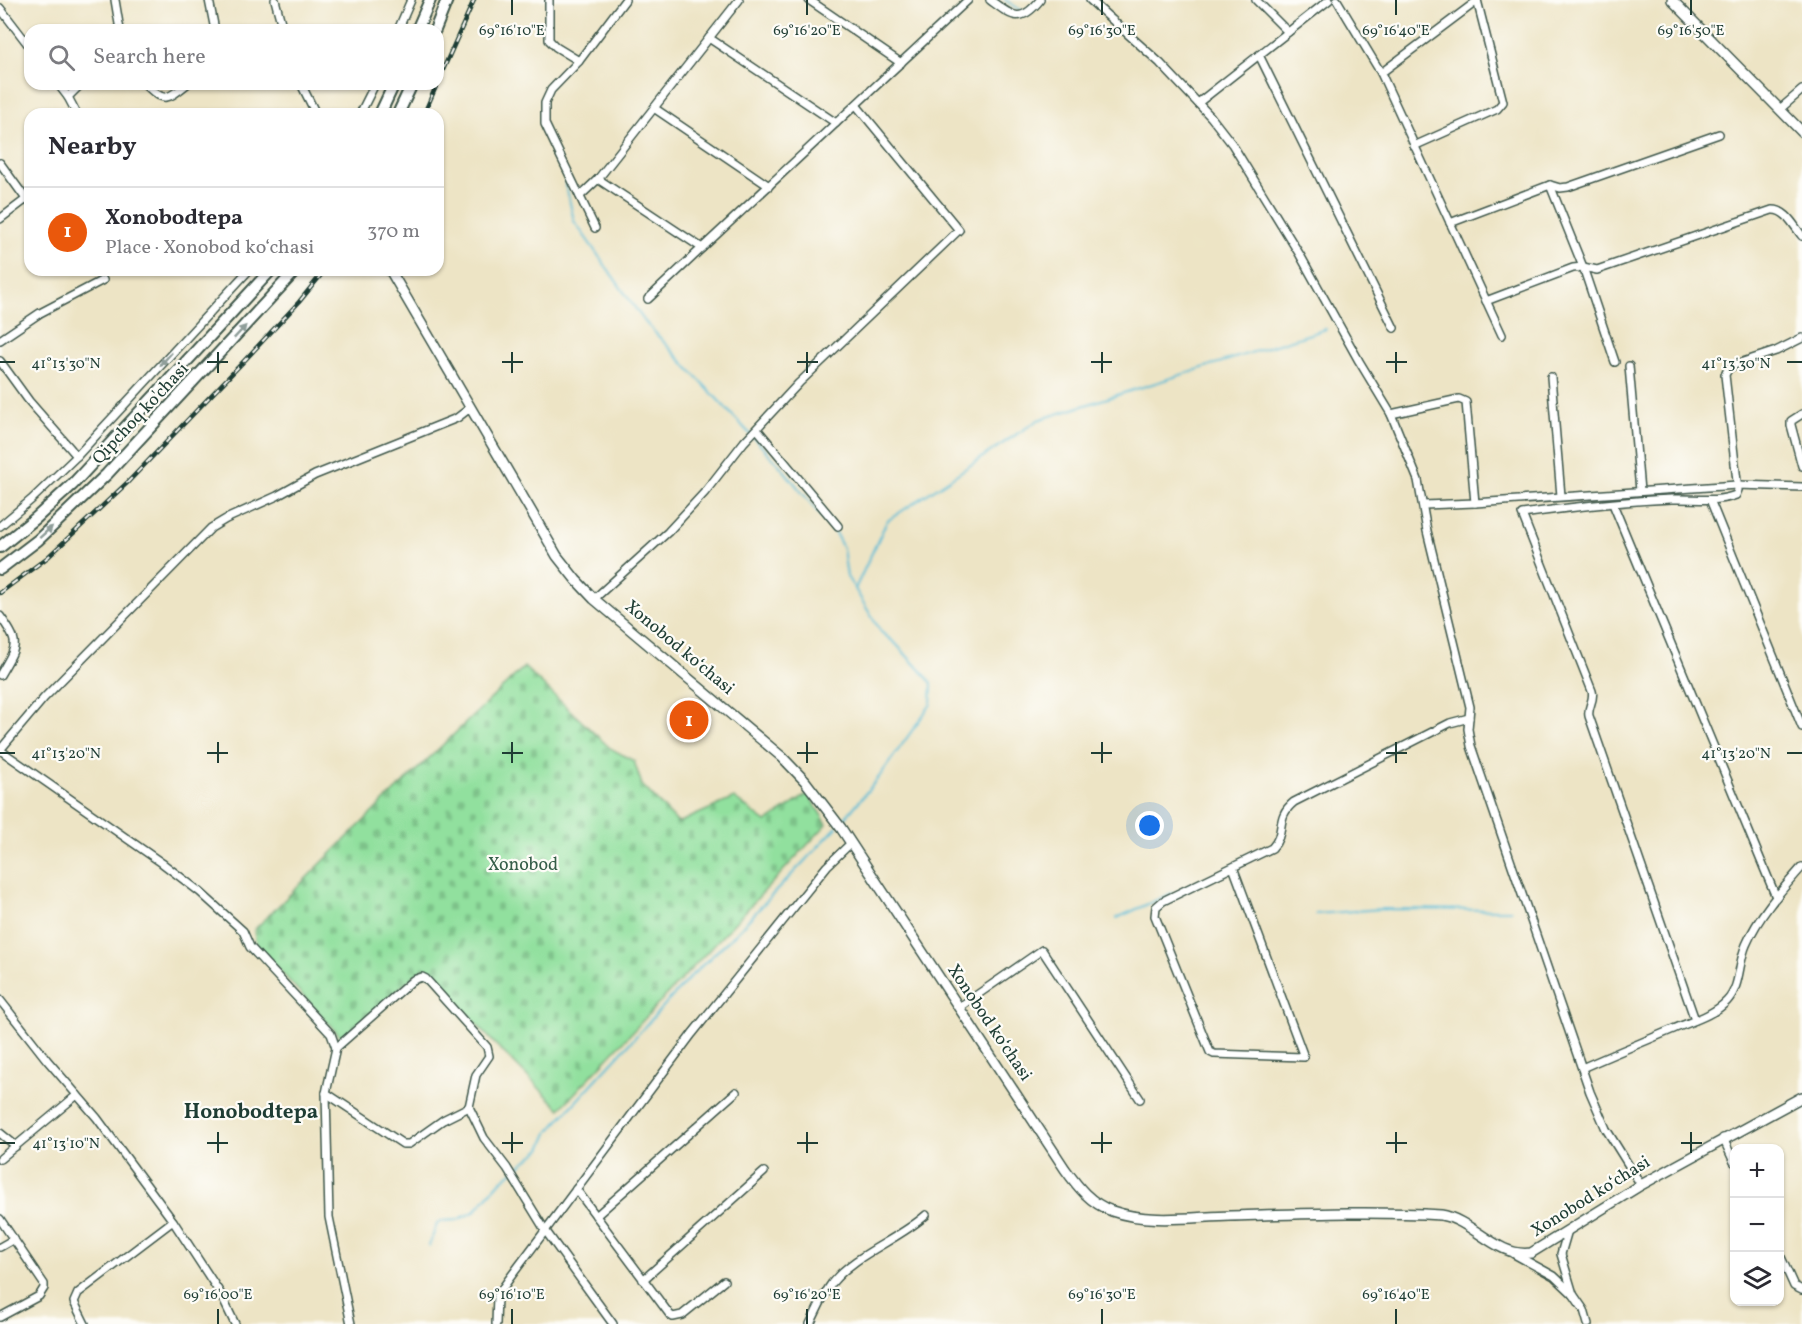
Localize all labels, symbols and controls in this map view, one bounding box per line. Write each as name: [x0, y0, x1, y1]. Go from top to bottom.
text: 69°16'10"E: [479, 21, 545, 42]
text: 69°16'20"E: [773, 21, 841, 42]
text: 69°16'30"E: [1068, 21, 1136, 42]
text: 69°16'40"E: [1362, 21, 1430, 42]
text: 69°16'50"E: [1658, 21, 1724, 42]
search box: [24, 24, 444, 90]
icon: search: [45, 41, 78, 74]
text: Search here: [93, 42, 206, 73]
text: Nearby: [48, 129, 137, 165]
text: Xonobodtepa: [105, 203, 243, 234]
text: 1: [63, 218, 72, 246]
text: 370 m: [367, 218, 420, 246]
text: Place · Xonobod koʻchasi: [105, 234, 314, 262]
one-way arrow: [233, 325, 246, 340]
one-way arrow: [160, 351, 173, 366]
text: 41°13'30"N: [31, 354, 101, 375]
text: 41°13'30"N: [1701, 354, 1771, 375]
street label: Qipchoq ko'chasi: [87, 357, 195, 471]
one-way arrow: [38, 525, 53, 539]
street label: Xonobod koʻchasi: [619, 595, 739, 701]
pin: 1: [670, 698, 708, 742]
text: 41°13'20"N: [31, 744, 101, 765]
text: 41°13'20"N: [1701, 744, 1771, 765]
your location: [1135, 811, 1164, 840]
park label: Xonobod: [488, 853, 558, 878]
street label: Xonobod koʻchasi: [941, 960, 1037, 1086]
district label: Honobodtepa: [184, 1098, 318, 1127]
text: 41°13'10"N: [32, 1134, 100, 1155]
map controls: [1730, 1144, 1784, 1306]
button: +: [1730, 1144, 1784, 1198]
street label: Xonobod koʻchasi: [1527, 1150, 1655, 1244]
button: −: [1730, 1198, 1784, 1252]
button: layers: [1730, 1252, 1784, 1306]
text: 69°16'00"E: [184, 1285, 252, 1306]
text: 69°16'10"E: [479, 1285, 545, 1306]
text: 69°16'20"E: [773, 1285, 841, 1306]
text: 69°16'30"E: [1068, 1285, 1136, 1306]
text: 69°16'40"E: [1362, 1285, 1430, 1306]

